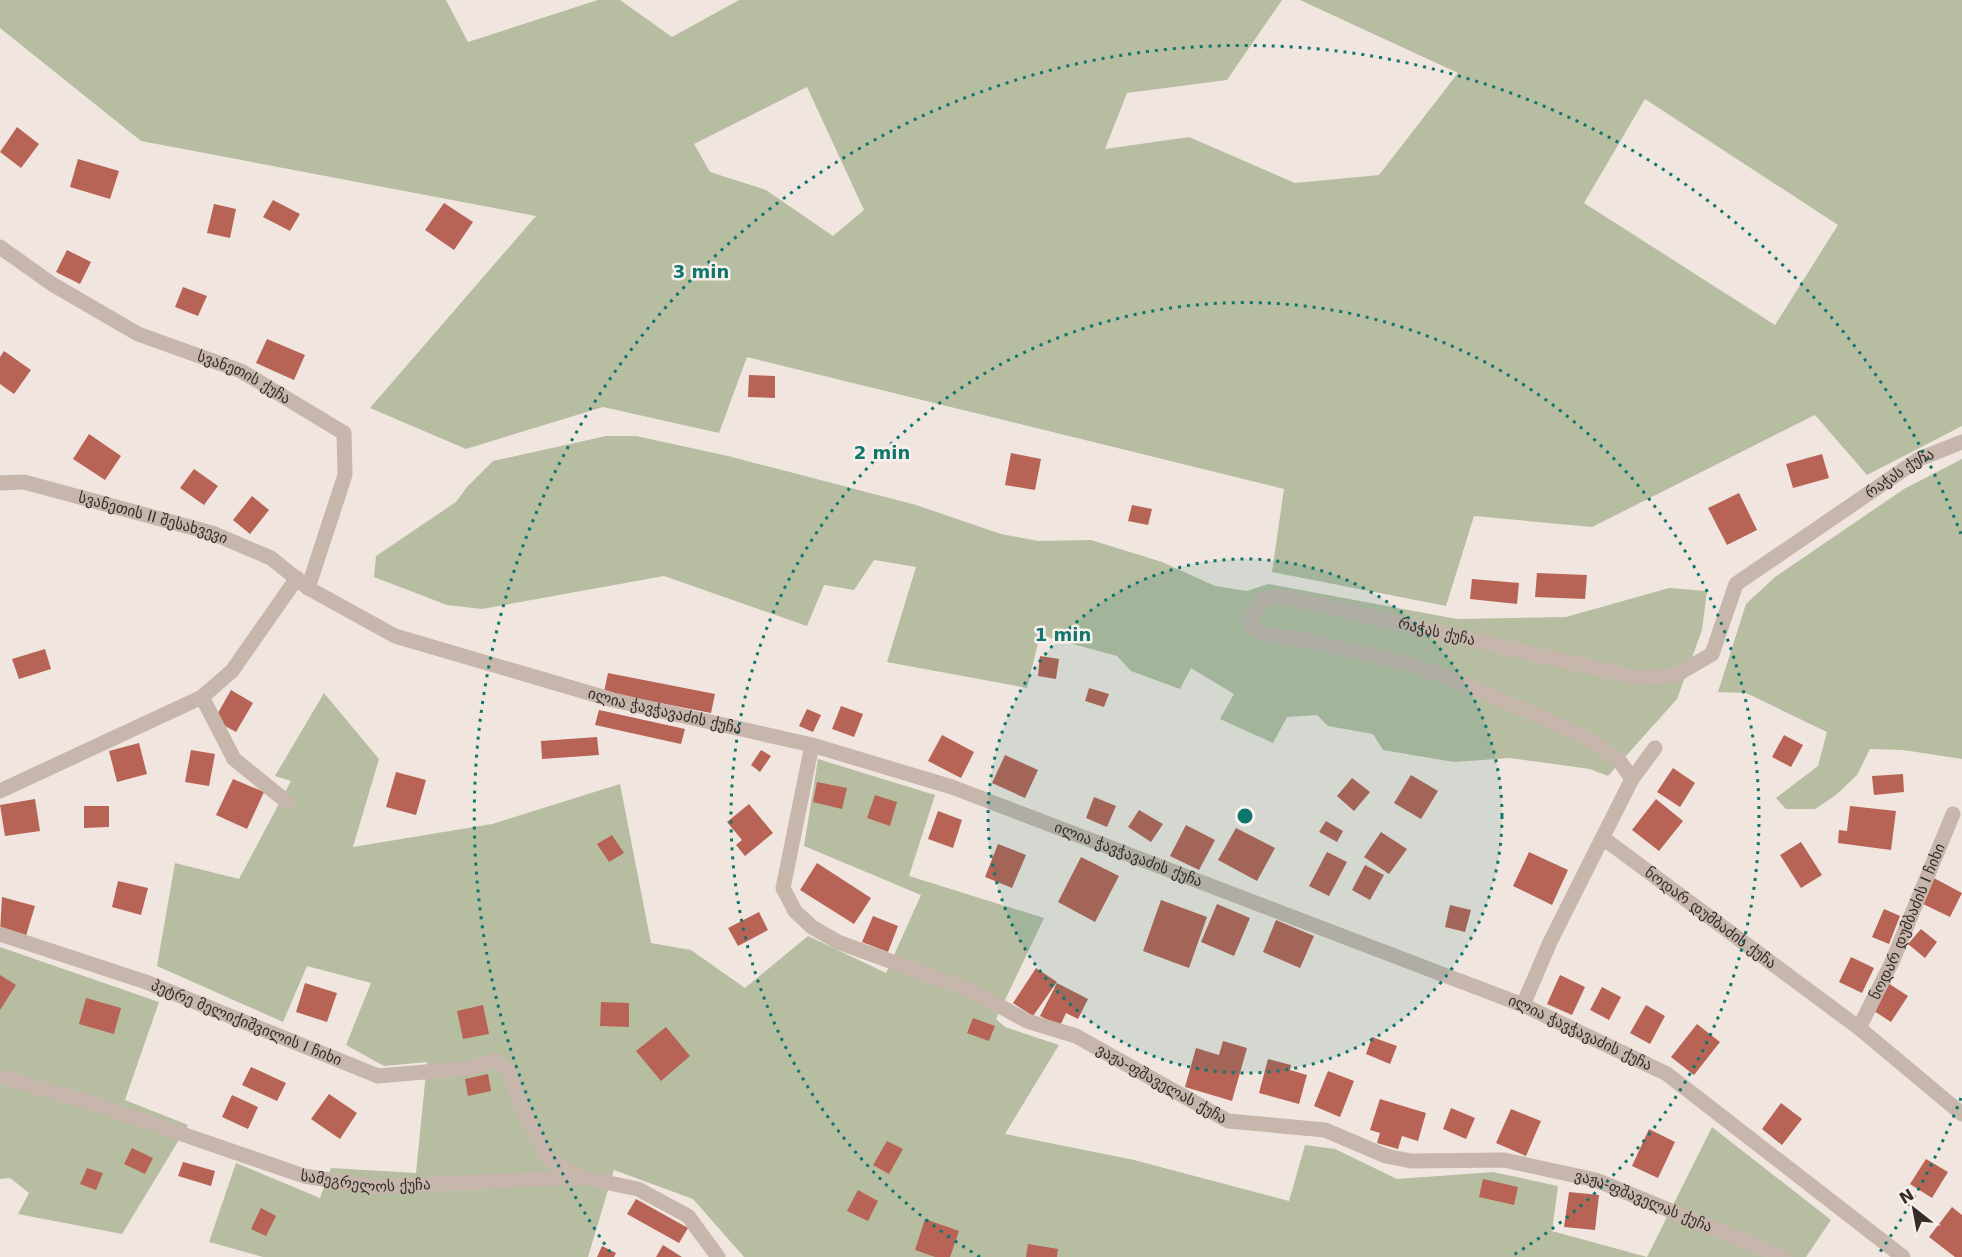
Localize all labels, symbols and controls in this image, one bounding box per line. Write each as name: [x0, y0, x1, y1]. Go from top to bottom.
text: 3 min: [673, 261, 729, 282]
street label: სვანეთის ქუჩა: [195, 347, 294, 408]
text: 2 min: [854, 442, 910, 463]
street label: რაჭას ქუჩა: [1862, 445, 1937, 502]
street label: სვანეთის II შესახვევი: [77, 488, 231, 548]
street label: რაჭას ქუჩა: [1396, 614, 1477, 649]
text: 1 min: [1035, 624, 1091, 645]
street label: ილია ჭავჭავაძის ქუჩა: [586, 684, 743, 738]
centre of rings: [1235, 806, 1255, 826]
street label: ილია ჭავჭავაძის ქუჩა: [1052, 818, 1205, 891]
street label: ნოდარ დუმბაძის I ჩიხი: [1866, 841, 1949, 1003]
street label: ნოდარ დუმბაძის ქუჩა: [1641, 863, 1780, 972]
street label: პეტრე მელიქიშვილის I ჩიხი: [148, 976, 345, 1069]
street label: ილია ჭავჭავაძის ქუჩა: [1506, 991, 1655, 1074]
street label: ვაჟა-ფშაველას ქუჩა: [1093, 1040, 1230, 1128]
street label: სამეგრელოს ქუჩა: [300, 1167, 431, 1196]
street label: ვაჟა-ფშაველას ქუჩა: [1573, 1167, 1715, 1236]
north arrow: [1884, 1179, 1944, 1239]
text: N: [1896, 1185, 1917, 1208]

